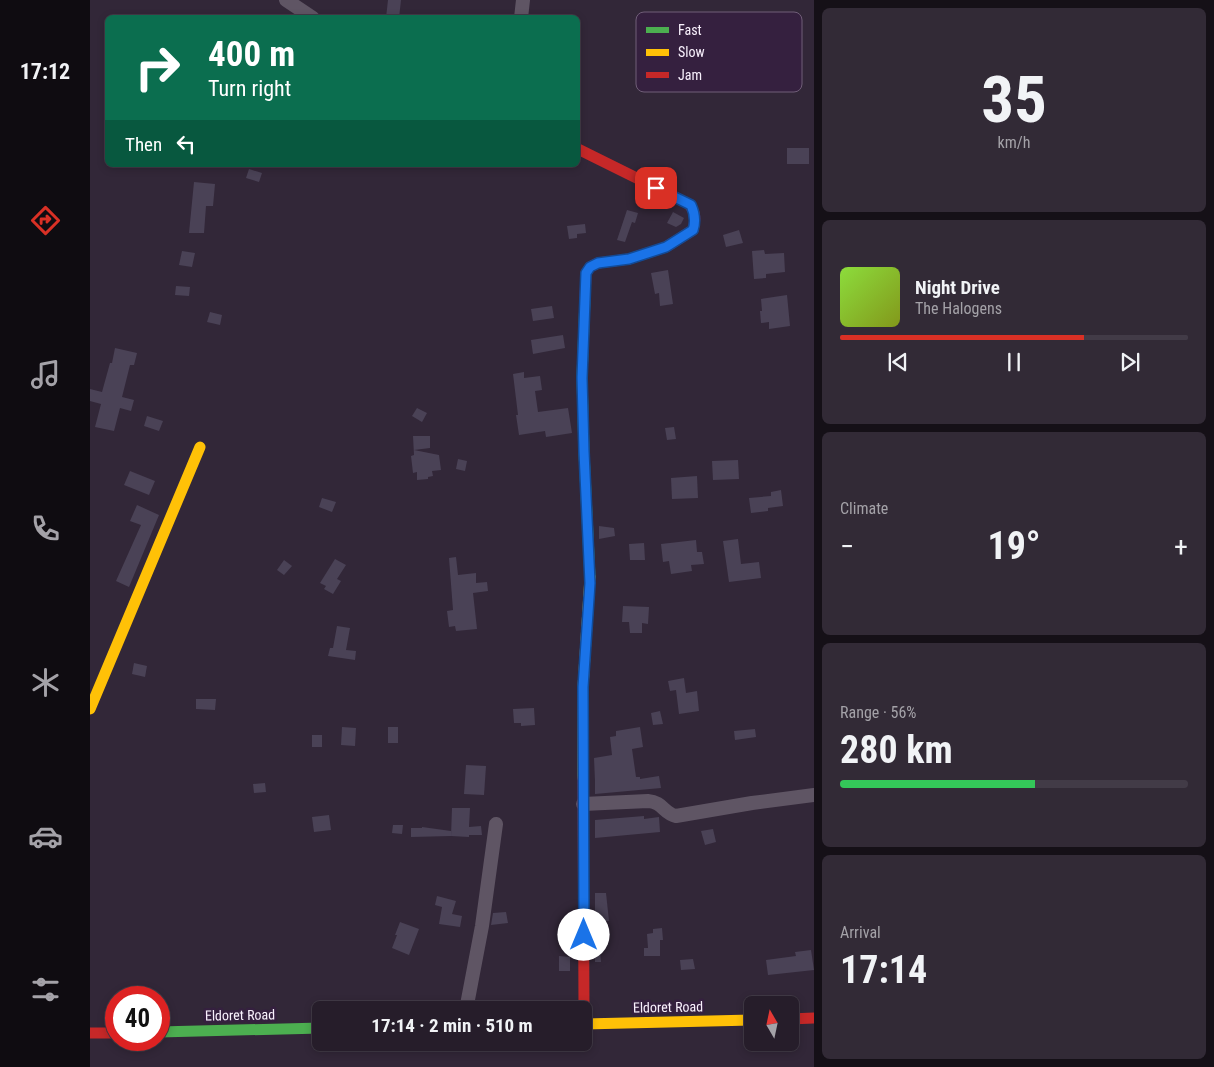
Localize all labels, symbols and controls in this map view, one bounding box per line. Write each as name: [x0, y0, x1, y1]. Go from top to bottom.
legend: [636, 12, 802, 92]
text: Fast: [678, 22, 702, 38]
text: 400 m: [208, 34, 295, 75]
icon: right: [125, 35, 190, 100]
text: Slow: [678, 44, 705, 60]
text: 17:12: [20, 59, 70, 84]
text: 35: [981, 62, 1047, 138]
text: Jam: [678, 67, 702, 83]
text: Turn right: [208, 76, 291, 101]
icon: left: [172, 130, 200, 158]
text: Then: [125, 133, 162, 156]
text: km/h: [998, 133, 1030, 152]
pin: [635, 167, 677, 209]
icon: arrive: [642, 174, 670, 202]
icon: directions: [28, 203, 63, 238]
text: Night Drive: [915, 276, 1000, 299]
text: The Halogens: [915, 299, 1002, 318]
icon: previous: [884, 348, 912, 376]
icon: pause: [1000, 348, 1028, 376]
icon: next: [1116, 348, 1144, 376]
icon: music: [28, 357, 63, 392]
text: Climate: [840, 499, 888, 518]
icon: phone: [28, 511, 63, 546]
text: 19°: [987, 524, 1041, 568]
text: −: [840, 530, 854, 563]
text: +: [1174, 530, 1188, 563]
icon: climate: [28, 665, 63, 700]
text: Range · 56%: [840, 703, 916, 722]
text: 280 km: [840, 728, 953, 772]
icon: car: [28, 819, 63, 854]
position arrow: [557, 908, 609, 960]
text: Arrival: [840, 923, 881, 942]
text: 17:14: [840, 948, 927, 992]
icon: filters: [28, 972, 63, 1007]
speed limit sign: 40: [105, 986, 170, 1051]
north arrow: [744, 996, 799, 1051]
map controls: [744, 996, 799, 1051]
street label: Eldoret Road: [633, 998, 703, 1016]
street label: Eldoret Road: [205, 1006, 275, 1024]
text: 17:14 · 2 min · 510 m: [371, 1014, 533, 1037]

